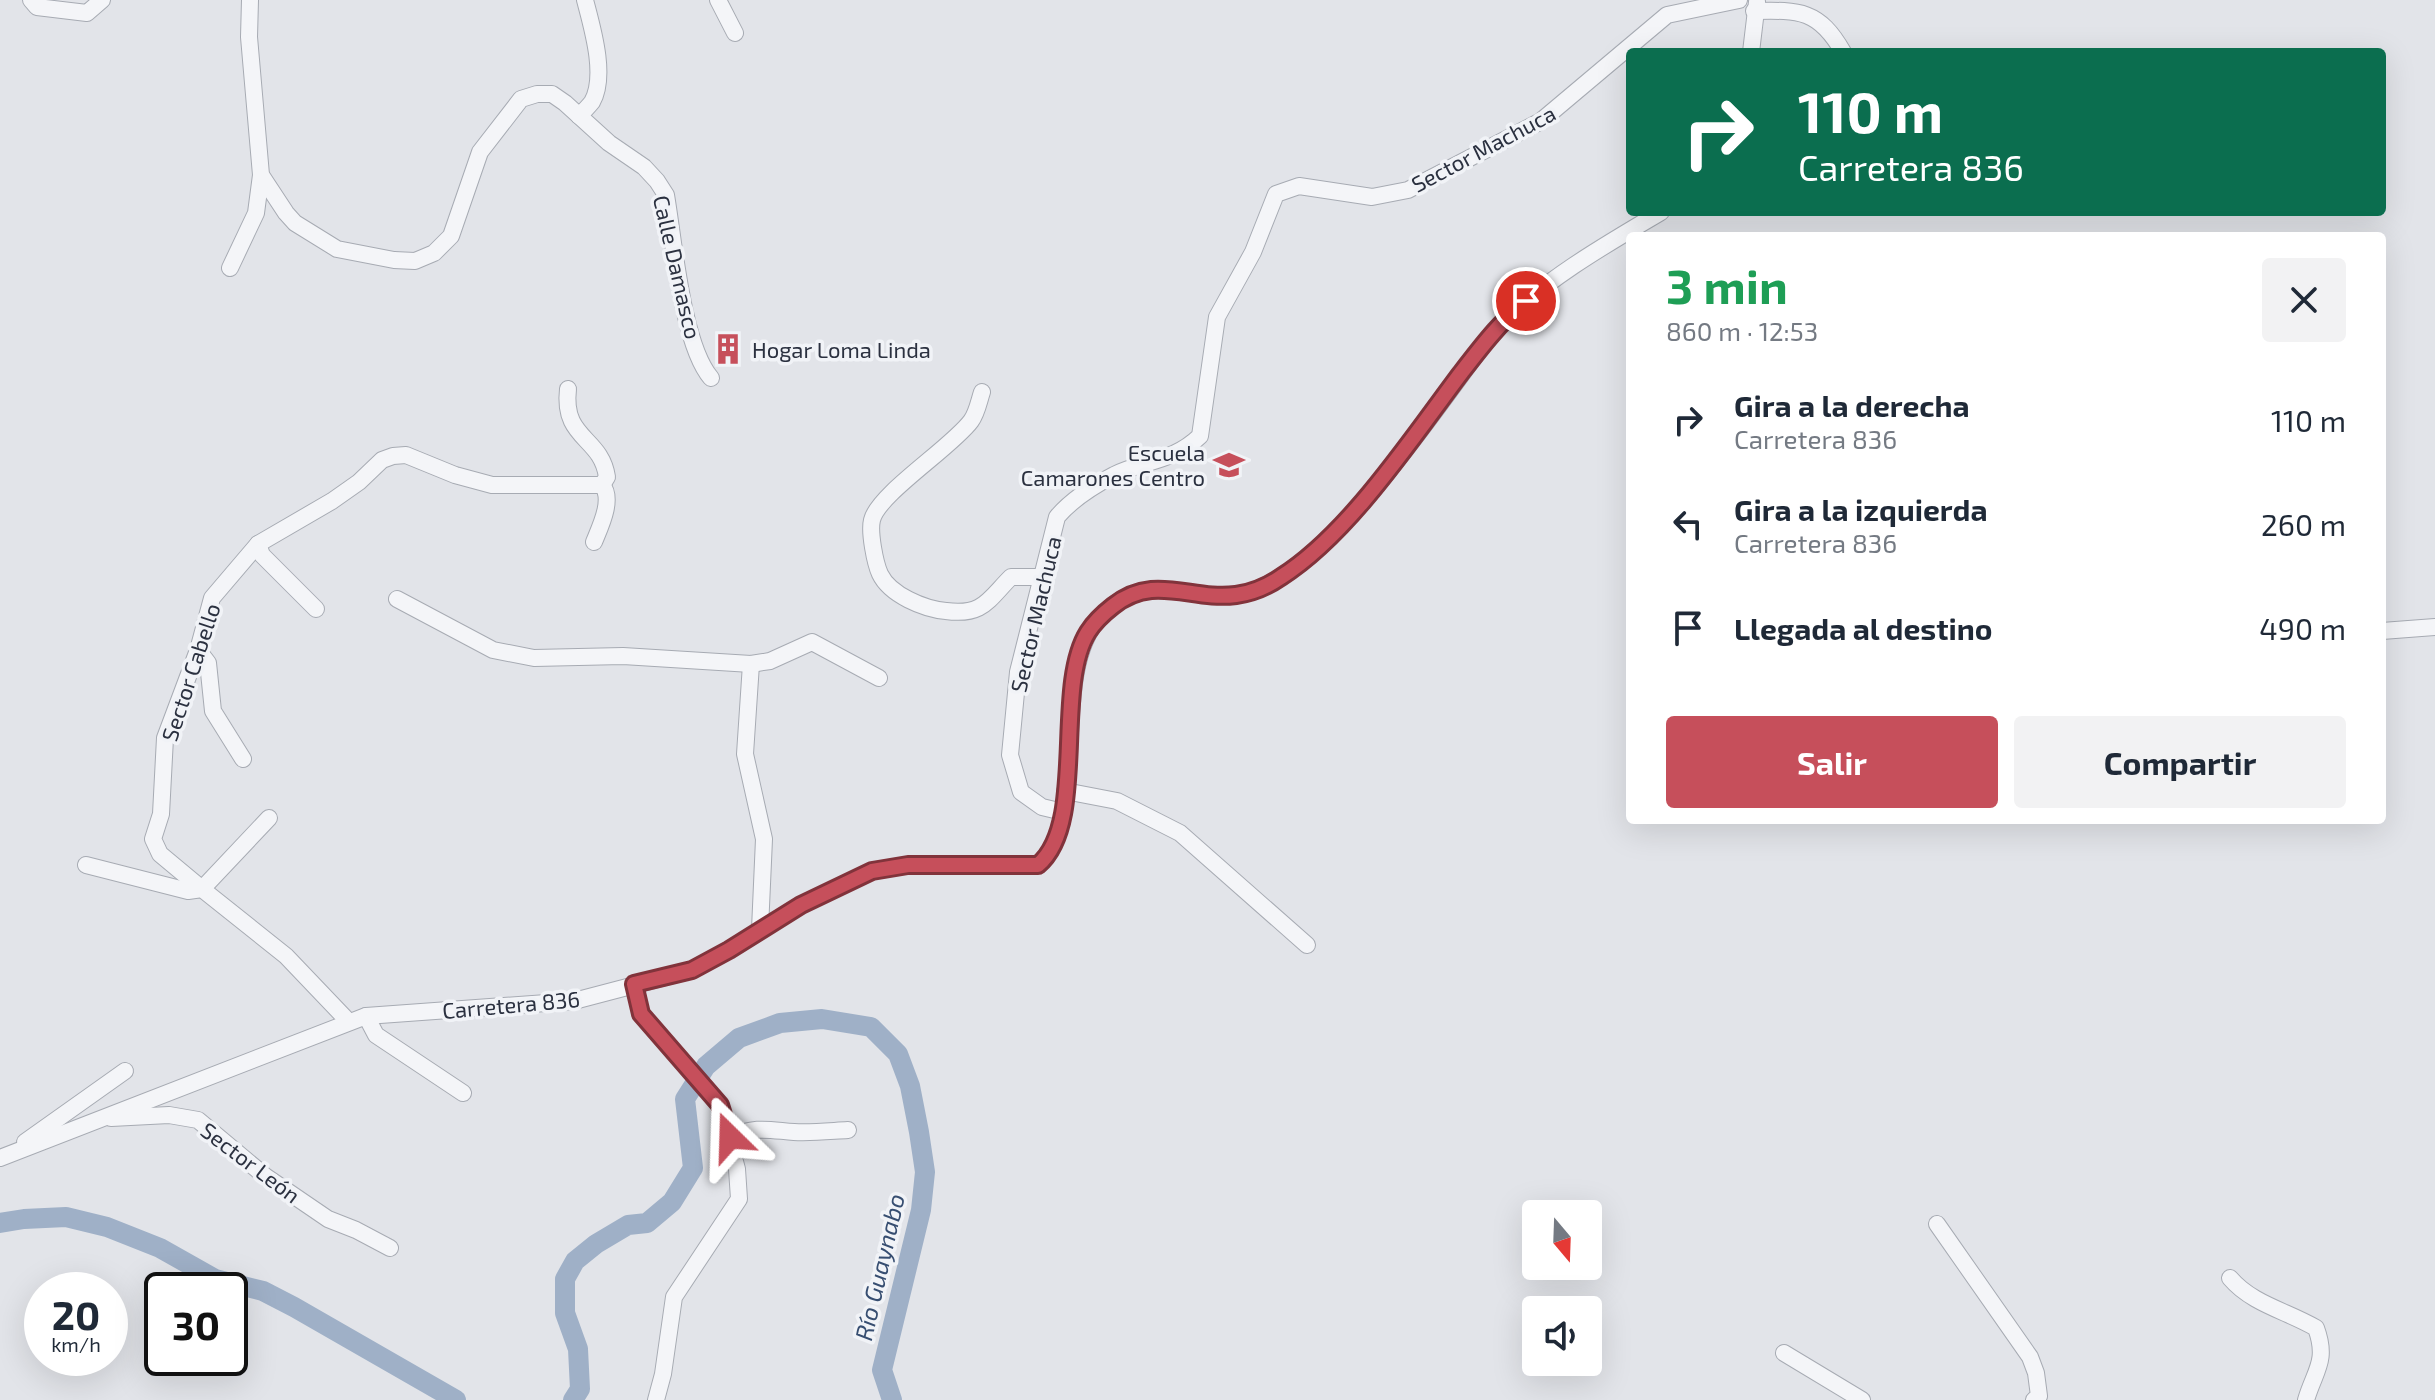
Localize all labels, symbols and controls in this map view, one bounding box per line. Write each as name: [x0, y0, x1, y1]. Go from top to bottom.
text: 110 m: [1798, 77, 1943, 144]
icon: right: [1666, 80, 1770, 184]
street label: Sector Machuca: [1407, 99, 1559, 197]
text: Carretera 836: [1798, 145, 2024, 188]
street label: Calle Damasco: [649, 193, 707, 341]
text: 3 min: [1666, 256, 1788, 314]
button: close: [2262, 258, 2346, 342]
pin: [1492, 267, 1560, 335]
icon: arrive: [1504, 279, 1548, 323]
text: 860 m · 12:53: [1666, 315, 1818, 346]
building icon: Hogar Loma Linda: [711, 332, 745, 366]
place label: Hogar Loma Linda: [752, 336, 931, 362]
text: Gira a la derecha: [1734, 387, 1970, 423]
icon: right: [1666, 398, 1710, 442]
text: 110 m: [2271, 402, 2346, 438]
text: Carretera 836: [1734, 423, 1897, 454]
place label: Escuela Camarones Centro: [1021, 439, 1205, 490]
school or university icon: Escuela Camarones Centro: [1212, 448, 1246, 482]
text: Gira a la izquierda: [1734, 491, 1988, 527]
icon: left: [1666, 502, 1710, 546]
text: 260 m: [2261, 506, 2346, 542]
text: Carretera 836: [1734, 527, 1897, 558]
street label: Sector Machuca: [1004, 533, 1066, 695]
street label: Sector Cabello: [155, 600, 225, 744]
icon: arrive: [1666, 606, 1710, 650]
text: Llegada al destino: [1734, 610, 1993, 646]
text: 490 m: [2259, 610, 2346, 646]
button: Salir: [1666, 716, 1998, 808]
button: Compartir: [2014, 716, 2346, 808]
street label: Carretera 836: [441, 985, 581, 1023]
position arrow: [688, 1095, 772, 1179]
street label: Sector León: [196, 1116, 306, 1208]
water label: Río Guaynabo: [848, 1191, 910, 1343]
north arrow: [1522, 1200, 1602, 1280]
map controls: [1522, 1200, 1602, 1376]
speed limit sign: 30: [144, 1272, 248, 1376]
text: 20: [52, 1290, 100, 1338]
button: sound: [1522, 1296, 1602, 1376]
text: km/h: [51, 1332, 101, 1356]

